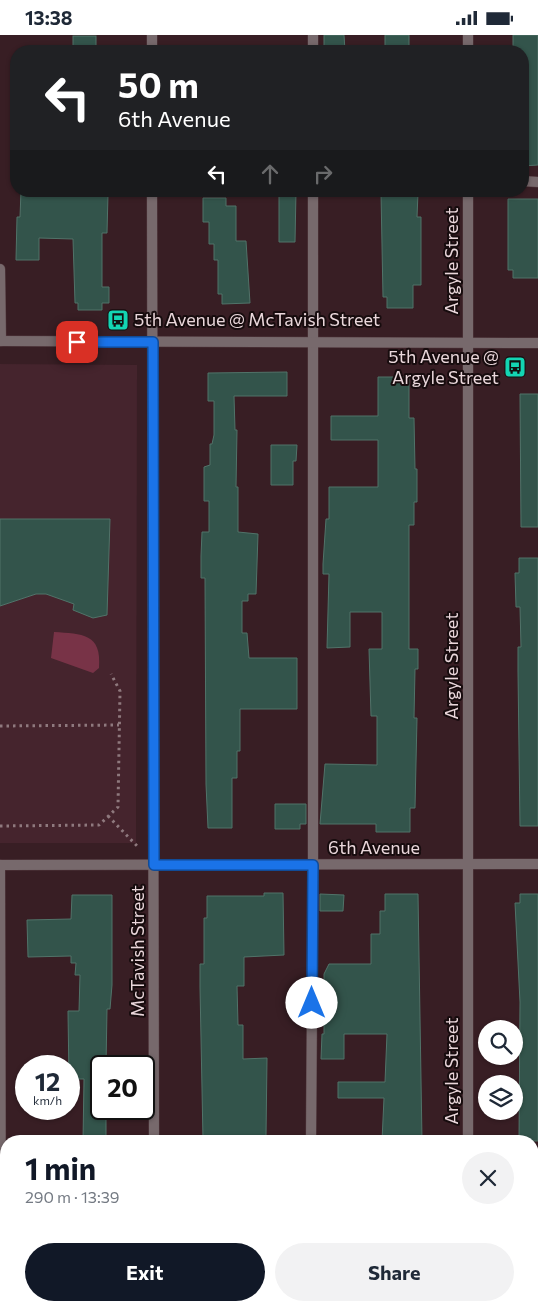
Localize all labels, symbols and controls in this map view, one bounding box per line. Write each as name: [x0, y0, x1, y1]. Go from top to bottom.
text: 13:38: [25, 6, 73, 29]
text: 50 m: [118, 62, 199, 105]
icon: left: [35, 65, 100, 130]
text: 6th Avenue: [118, 105, 231, 132]
icon: left: [203, 160, 231, 188]
icon: ahead: [256, 160, 284, 188]
icon: right: [309, 160, 337, 188]
street label: Argyle Street: [440, 207, 462, 315]
bus stop icon: 5th Avenue @ McTavish Street: [106, 308, 130, 332]
place label: 5th Avenue @ McTavish Street: [134, 308, 380, 330]
pin: [56, 321, 98, 363]
icon: arrive: [63, 328, 91, 356]
place label: 5th Avenue @ Argyle Street: [388, 345, 499, 388]
bus stop icon: 5th Avenue @ Argyle Street: [503, 355, 527, 379]
street label: Argyle Street: [440, 612, 462, 720]
street label: 6th Avenue: [328, 836, 420, 858]
street label: McTavish Street: [126, 885, 148, 1017]
position arrow: [285, 976, 337, 1028]
street label: Argyle Street: [440, 1017, 462, 1125]
map controls: [478, 1020, 523, 1120]
button: search: [478, 1020, 523, 1065]
speed limit sign: 20: [90, 1055, 155, 1120]
text: 12: [35, 1066, 60, 1096]
button: layers: [478, 1075, 523, 1120]
text: km/h: [33, 1093, 62, 1107]
text: 1 min: [25, 1149, 96, 1186]
button: close: [462, 1152, 514, 1204]
text: 290 m · 13:39: [25, 1187, 120, 1206]
button: Exit: [25, 1243, 265, 1301]
button: Share: [275, 1243, 514, 1301]

